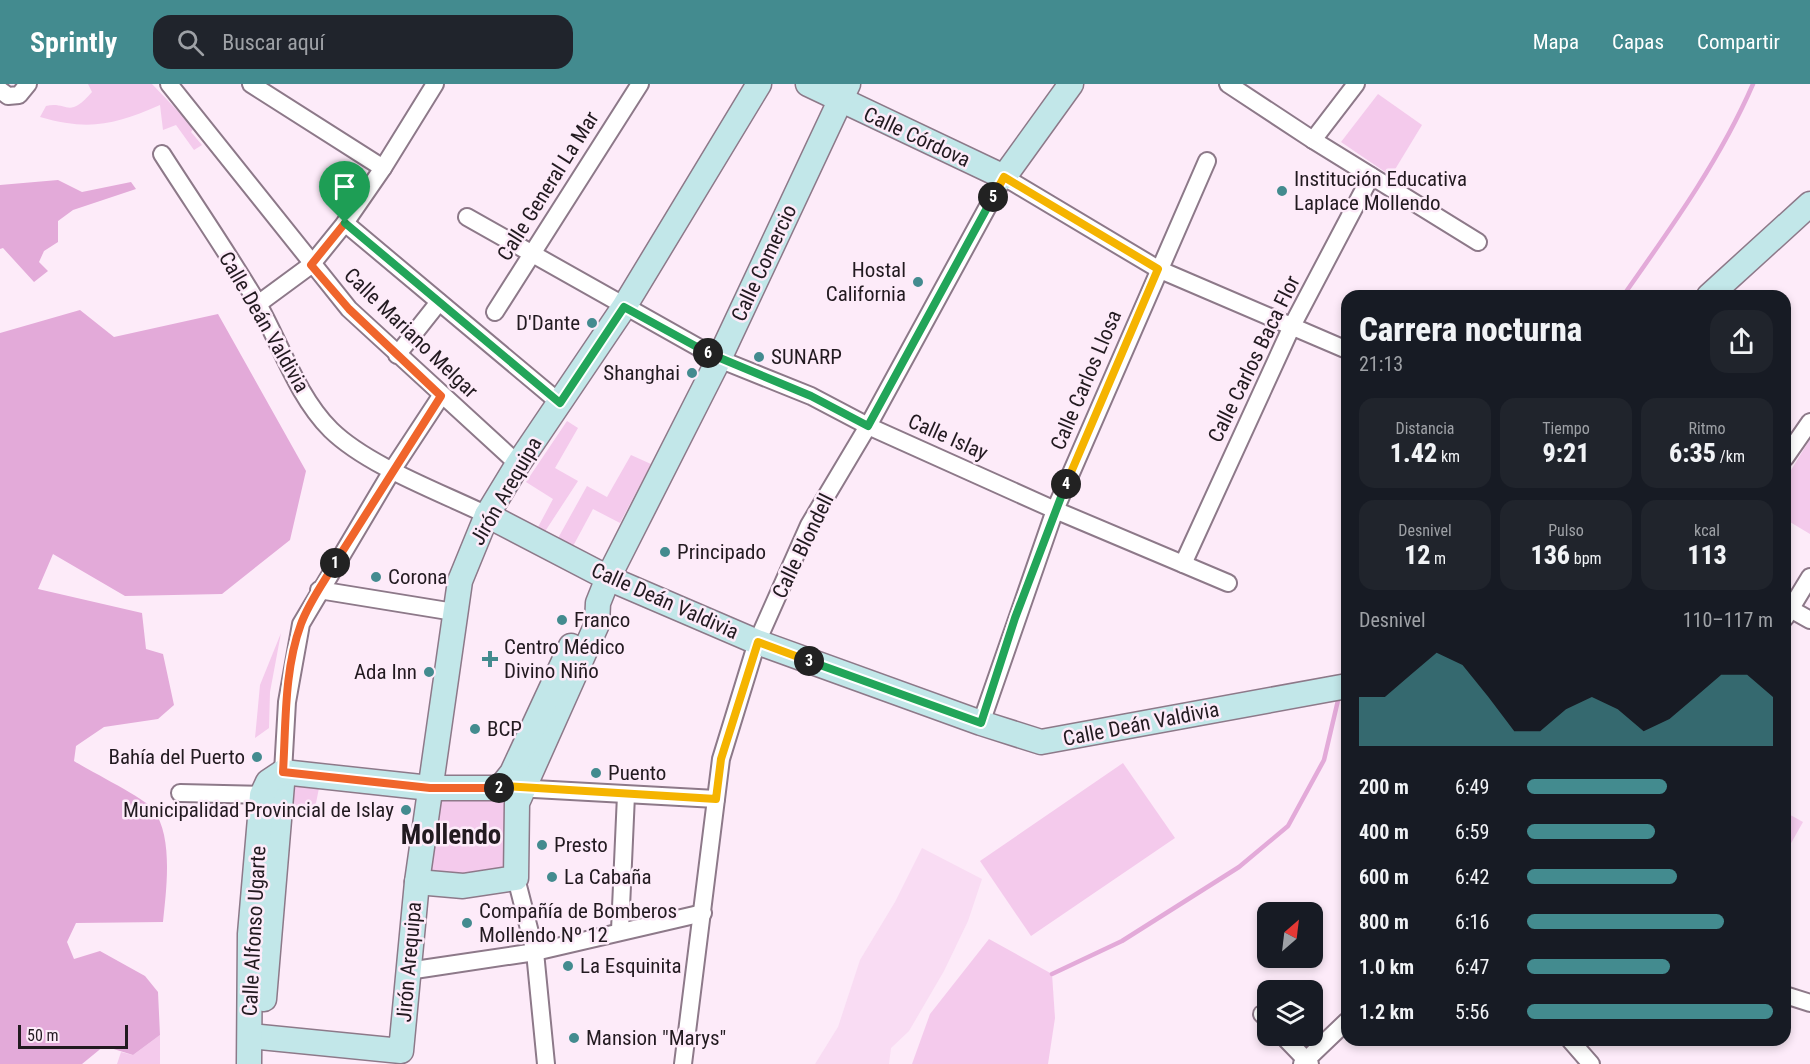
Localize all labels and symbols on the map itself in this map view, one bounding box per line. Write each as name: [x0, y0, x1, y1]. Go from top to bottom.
street label: Calle Córdova: [860, 102, 974, 172]
street label: Calle General La Mar: [492, 107, 604, 265]
pin: [319, 161, 370, 223]
place label: Institución Educativa Laplace Mollendo: [1294, 167, 1467, 215]
pin: 5: [978, 182, 1008, 212]
marker: Institución Educativa Laplace Mollendo: [1275, 184, 1289, 198]
street label: Calle Comercio: [727, 201, 801, 325]
street label: Calle Deán Valdivia: [214, 247, 314, 397]
place label: Hostal California: [826, 258, 906, 306]
street label: Calle Mariano Melgar: [339, 263, 483, 403]
street label: Calle Carlos Baca Flor: [1203, 272, 1305, 446]
marker: Hostal California: [911, 275, 925, 289]
street label: Calle Carlos Llosa: [1046, 307, 1126, 453]
place label: D'Dante: [516, 311, 580, 335]
marker: D'Dante: [585, 316, 599, 330]
pin: 6: [693, 338, 723, 368]
place label: SUNARP: [771, 345, 842, 369]
marker: SUNARP: [752, 350, 766, 364]
place label: Shanghai: [603, 361, 680, 385]
marker: Shanghai: [685, 366, 699, 380]
street label: Calle Islay: [904, 409, 992, 465]
street label: Jirón Arequipa: [465, 433, 547, 549]
pin: 4: [1051, 469, 1081, 499]
street label: Calle Blondell: [767, 490, 839, 602]
place label: Principado: [677, 540, 766, 564]
marker: Principado: [658, 545, 672, 559]
pin: 1: [320, 548, 350, 578]
street label: Calle Deán Valdivia: [588, 558, 742, 644]
place label: Corona: [388, 565, 447, 589]
marker: Corona: [369, 570, 383, 584]
place label: Franco: [574, 608, 630, 632]
marker: Franco: [555, 613, 569, 627]
place label: Centro Médico Divino Niño: [504, 635, 625, 683]
pin: 3: [794, 646, 824, 676]
marker: Centro Médico Divino Niño: [481, 650, 499, 668]
place label: Ada Inn: [354, 660, 417, 684]
marker: Ada Inn: [422, 665, 436, 679]
street label: Calle Deán Valdivia: [1061, 697, 1221, 751]
place label: BCP: [487, 717, 522, 741]
marker: BCP: [468, 722, 482, 736]
place label: Bahía del Puerto: [109, 745, 245, 769]
marker: Bahía del Puerto: [250, 750, 264, 764]
place label: Puento: [608, 761, 666, 785]
marker: Puento: [589, 766, 603, 780]
pin: 2: [484, 773, 514, 803]
place label: Municipalidad Provincial de Islay: [123, 798, 394, 822]
marker: Municipalidad Provincial de Islay: [399, 803, 413, 817]
district label: Mollendo: [401, 819, 501, 851]
place label: Presto: [554, 833, 608, 857]
marker: Presto: [535, 838, 549, 852]
street label: Calle Alfonso Ugarte: [238, 845, 270, 1017]
place label: La Cabaña: [564, 865, 651, 889]
marker: La Cabaña: [545, 870, 559, 884]
place label: Compañía de Bomberos Mollendo Nº 12: [479, 899, 677, 947]
street label: Jirón Arequipa: [392, 901, 426, 1023]
north arrow: [1257, 902, 1323, 968]
marker: Compañía de Bomberos Mollendo Nº 12: [460, 916, 474, 930]
place label: La Esquinita: [580, 954, 682, 978]
marker: La Esquinita: [561, 959, 575, 973]
scale bar: [18, 1022, 128, 1050]
place label: Mansion "Marys": [586, 1026, 726, 1050]
marker: Mansion "Marys": [567, 1031, 581, 1045]

